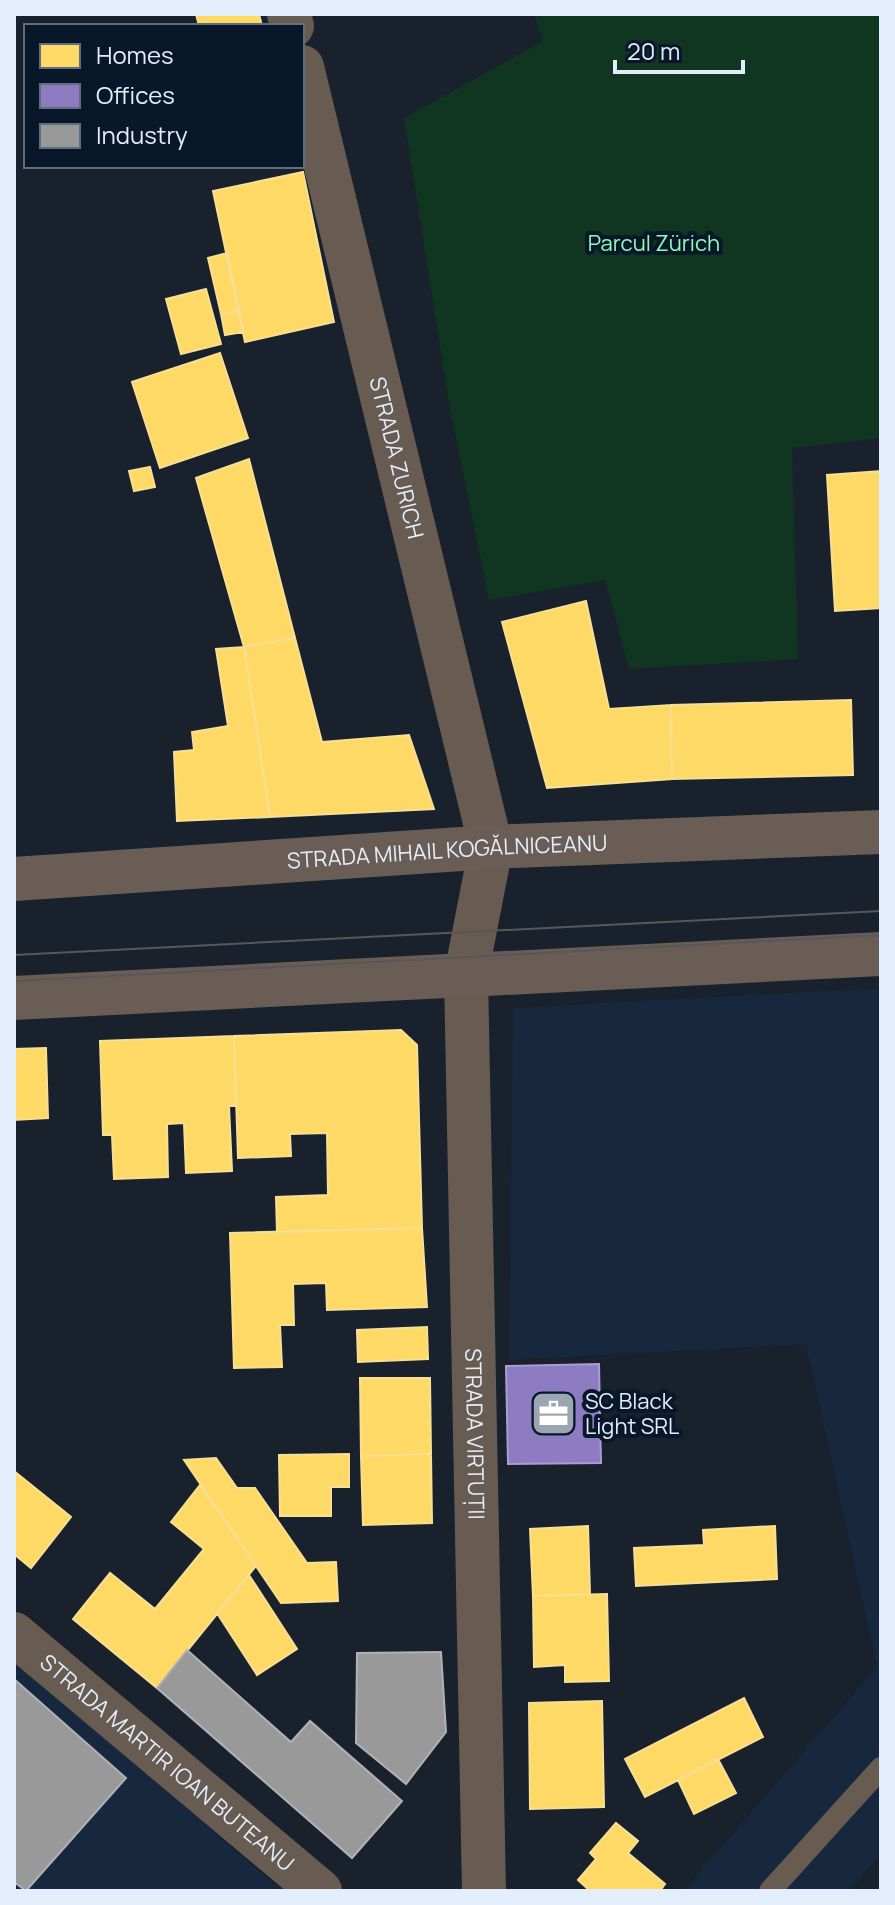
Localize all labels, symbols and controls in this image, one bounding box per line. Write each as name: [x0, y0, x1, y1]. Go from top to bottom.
legend: [24, 24, 304, 168]
scale bar: [615, 24, 743, 74]
text: 20 m: [627, 34, 680, 67]
text: Homes: [96, 38, 174, 71]
text: Offices: [96, 78, 175, 111]
text: Industry: [96, 118, 188, 151]
park label: Parcul Zürich: [588, 228, 720, 258]
street label: STRADA ZURICH: [363, 373, 431, 542]
street label: STRADA MIHAIL KOGĂLNICEANU: [286, 828, 608, 876]
street label: STRADA VIRTUȚII: [458, 1348, 492, 1520]
place label: SC Black Light SRL: [585, 1386, 679, 1441]
office icon: SC Black Light SRL: [530, 1390, 578, 1438]
street label: STRADA MARTIR IOAN BUTEANU: [34, 1647, 301, 1878]

